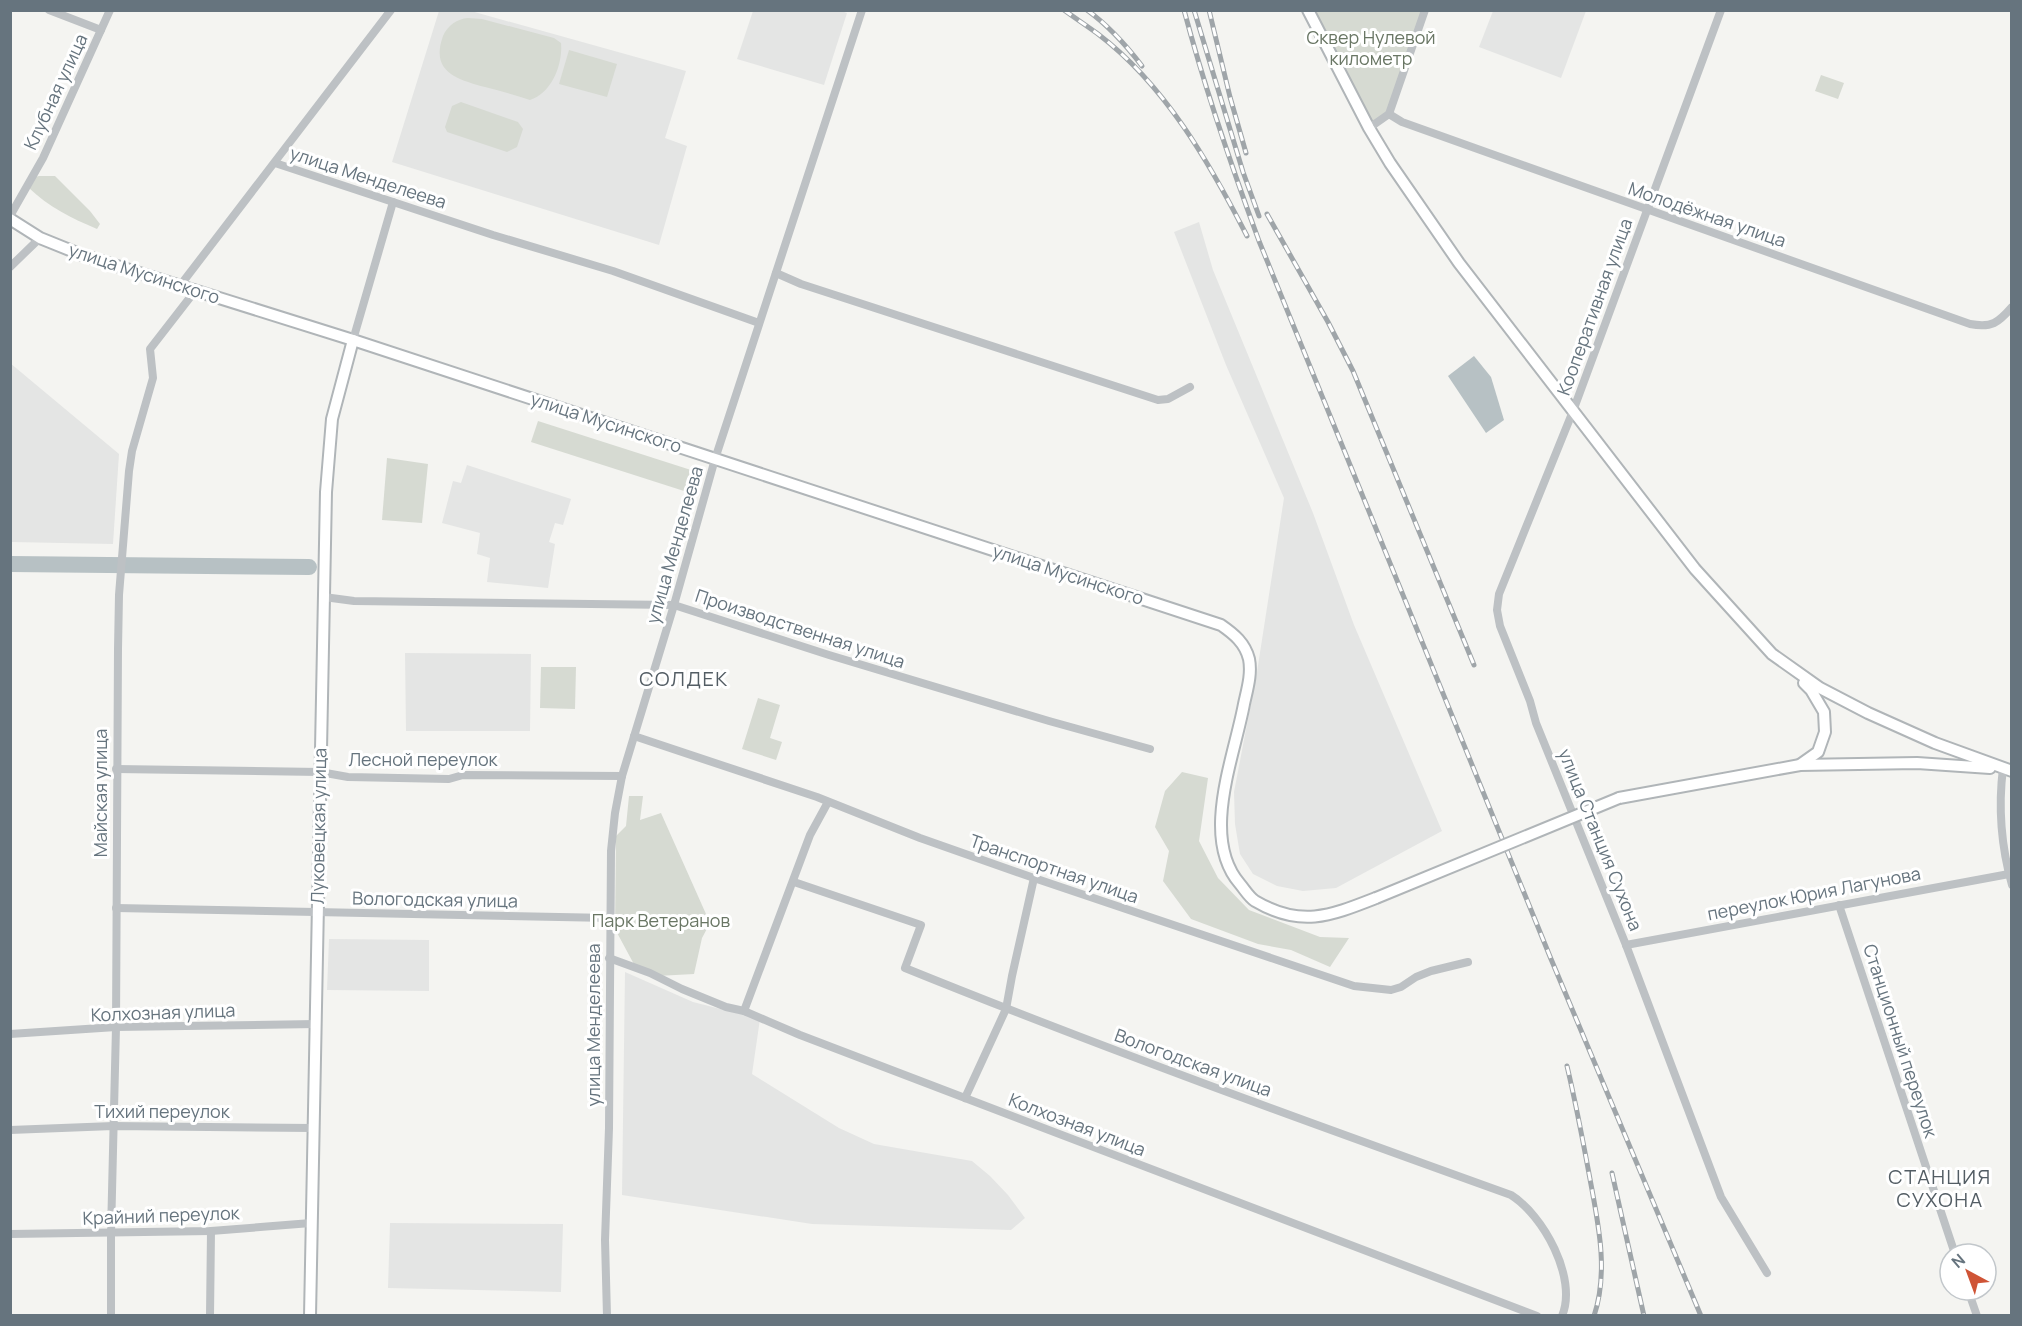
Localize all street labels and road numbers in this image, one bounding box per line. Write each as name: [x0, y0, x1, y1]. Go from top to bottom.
street label: Клубная улица: [18, 30, 92, 153]
street label: улица Менделеева: [287, 140, 450, 214]
street label: Молодёжная улица: [1625, 176, 1789, 252]
street label: Кооперативная улица: [1551, 215, 1637, 398]
street label: улица Мусинского: [66, 237, 223, 309]
street label: улица Мусинского: [528, 386, 685, 458]
street label: улица Менделеева: [640, 463, 708, 626]
street label: улица Мусинского: [990, 538, 1147, 610]
street label: Производственная улица: [693, 583, 908, 673]
street label: Майская улица: [88, 729, 112, 857]
street label: улица Станция Сухона: [1553, 745, 1648, 934]
street label: Лесной переулок: [348, 747, 499, 771]
street label: Луковецкая улица: [305, 748, 331, 904]
street label: Транспортная улица: [967, 828, 1142, 908]
street label: переулок Юрия Лагунова: [1705, 861, 1922, 925]
street label: Вологодская улица: [352, 886, 518, 912]
street label: Станционный переулок: [1858, 941, 1944, 1142]
street label: улица Менделеева: [581, 943, 605, 1107]
street label: Колхозная улица: [90, 997, 236, 1027]
street label: Вологодская улица: [1111, 1022, 1275, 1102]
street label: Колхозная улица: [1006, 1087, 1149, 1161]
street label: Тихий переулок: [94, 1099, 231, 1123]
street label: Крайний переулок: [82, 1200, 241, 1230]

